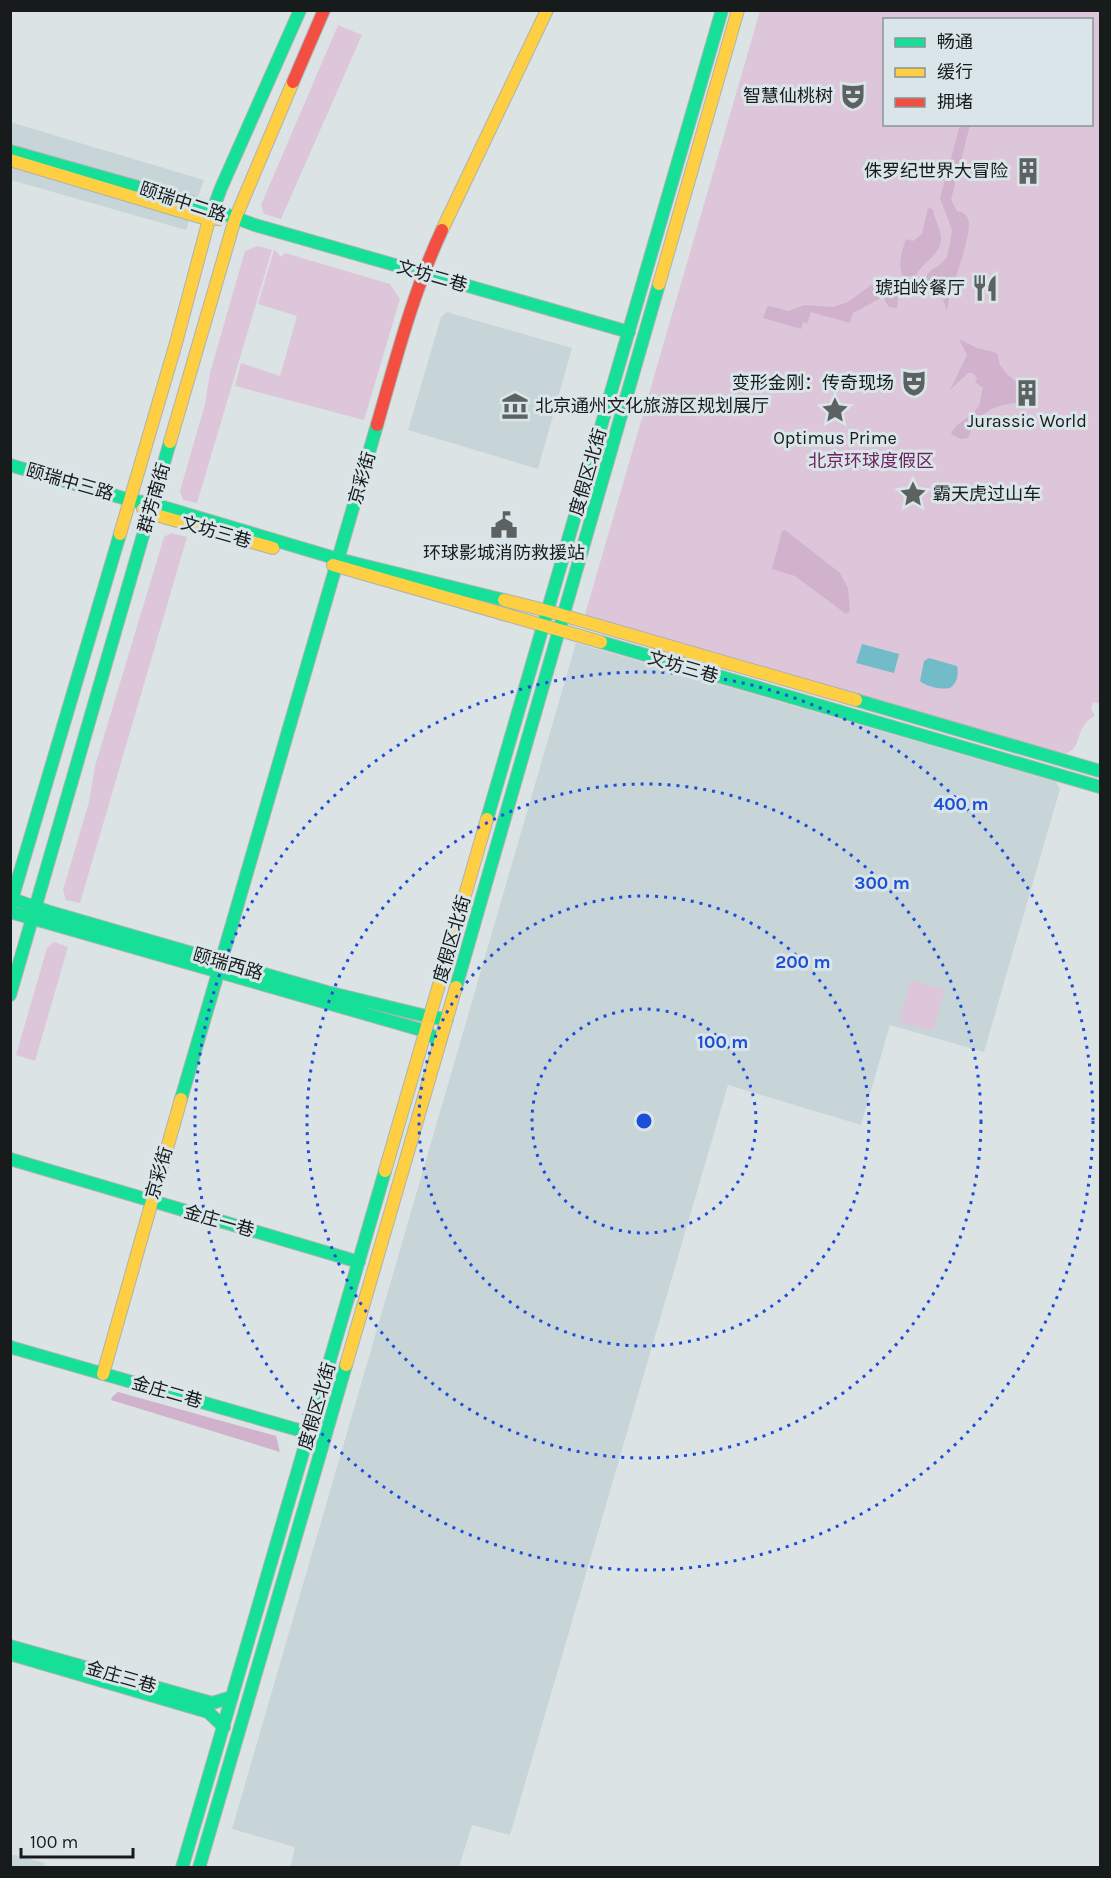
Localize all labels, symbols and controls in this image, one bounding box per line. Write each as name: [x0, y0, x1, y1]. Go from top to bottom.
legend: [883, 18, 1093, 126]
text: 畅通: [937, 31, 973, 53]
text: 缓行: [937, 61, 973, 83]
theatre icon: 智慧仙桃树: [838, 81, 868, 111]
place label: 智慧仙桃树: [743, 85, 833, 107]
text: 拥堵: [937, 91, 973, 113]
building icon: 侏罗纪世界大冒险: [1013, 156, 1043, 186]
place label: 侏罗纪世界大冒险: [864, 160, 1008, 182]
street label: 颐瑞中二路: [137, 178, 229, 226]
street label: 文坊二巷: [394, 256, 470, 296]
restaurant icon: 琥珀岭餐厅: [970, 273, 1000, 303]
place label: 琥珀岭餐厅: [875, 277, 965, 299]
theatre icon: 变形金刚：传奇现场: [899, 368, 929, 398]
place label: 变形金刚：传奇现场: [732, 372, 894, 394]
building icon: Jurassic World: [1012, 378, 1042, 408]
museum icon: 北京通州文化旅游区规划展厅: [500, 391, 530, 421]
place label: 北京通州文化旅游区规划展厅: [535, 395, 769, 417]
place icon: Optimus Prime: [820, 395, 850, 425]
place label: Jurassic World: [967, 410, 1087, 432]
street label: 度假区北街: [565, 426, 611, 518]
place label: Optimus Prime: [773, 427, 897, 449]
street label: 京彩街: [344, 449, 380, 507]
park label: 北京环球度假区: [808, 450, 934, 472]
street label: 颐瑞中三路: [24, 459, 116, 505]
street label: 群芳南街: [134, 460, 174, 536]
place icon: 霸天虎过山车: [898, 479, 928, 509]
place label: 霸天虎过山车: [933, 483, 1041, 505]
public building icon: 环球影城消防救援站: [489, 510, 519, 540]
street label: 文坊三巷: [178, 512, 254, 552]
place label: 环球影城消防救援站: [423, 542, 585, 564]
street label: 文坊三巷: [645, 647, 721, 687]
text: 400 m: [933, 793, 989, 815]
text: 300 m: [854, 872, 910, 894]
street label: 度假区北街: [429, 893, 475, 985]
street label: 颐瑞西路: [190, 944, 266, 984]
text: 200 m: [775, 951, 831, 973]
text: 100 m: [698, 1031, 748, 1053]
centre of rings: [634, 1111, 654, 1131]
street label: 京彩街: [141, 1144, 177, 1202]
street label: 金庄一巷: [181, 1201, 257, 1241]
street label: 度假区北街: [294, 1360, 340, 1452]
street label: 金庄二巷: [129, 1372, 205, 1412]
street label: 金庄三巷: [83, 1657, 159, 1697]
scale bar: [21, 1821, 134, 1859]
text: 100 m: [30, 1831, 78, 1853]

